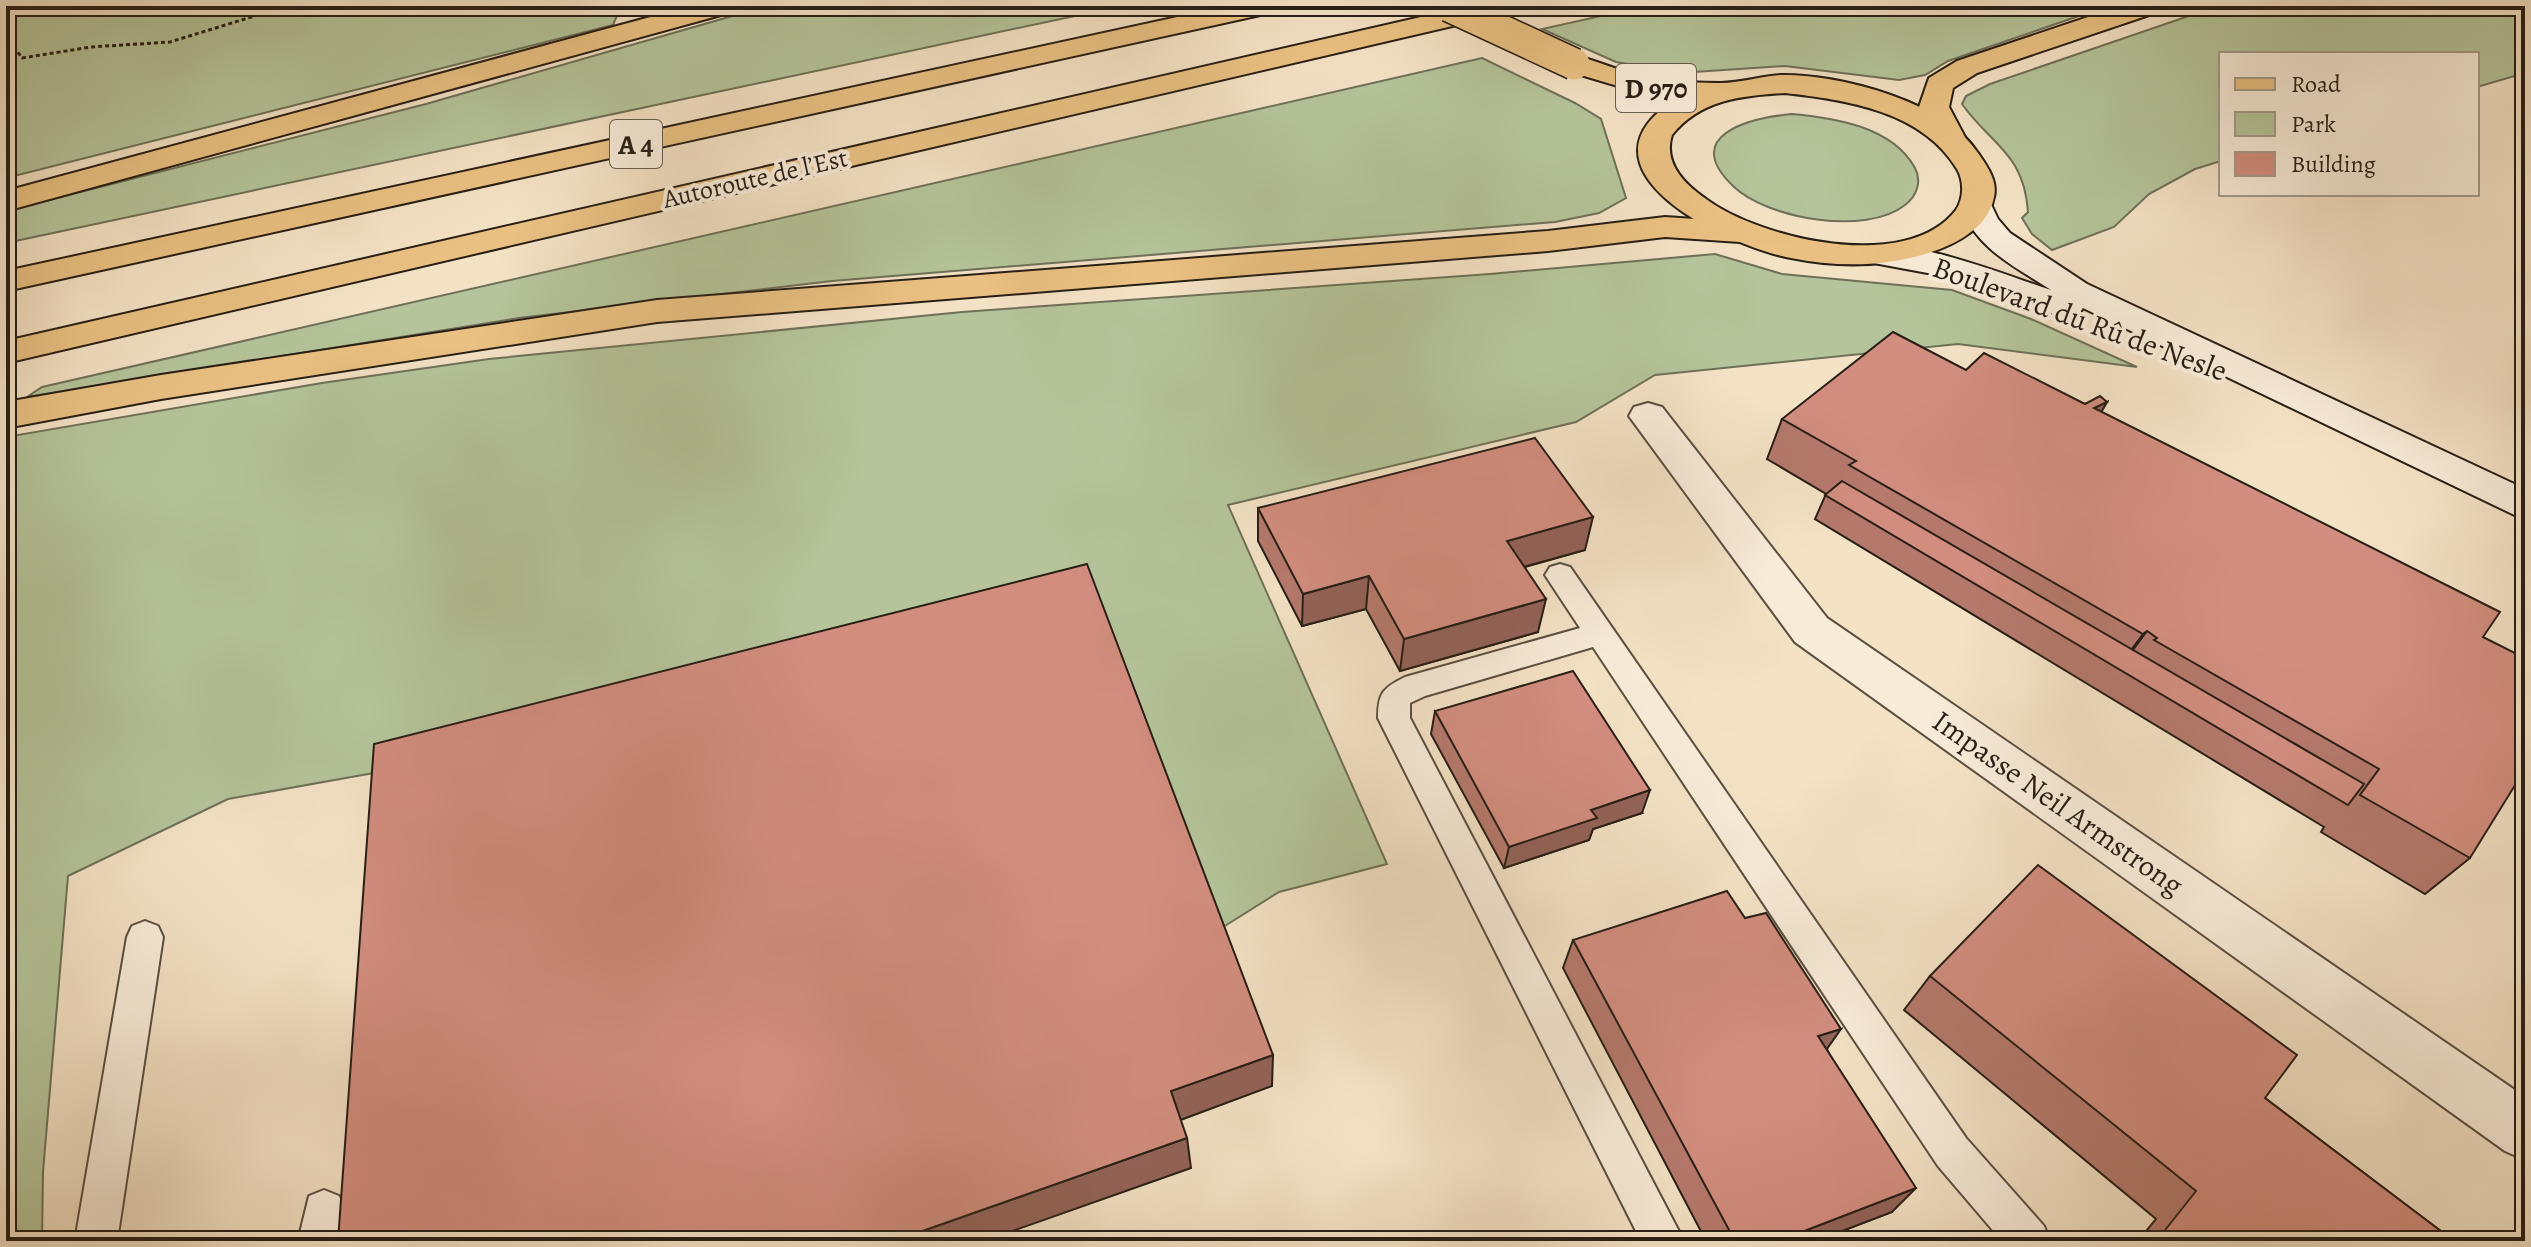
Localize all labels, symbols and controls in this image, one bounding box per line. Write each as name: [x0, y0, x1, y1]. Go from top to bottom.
legend: [2219, 52, 2479, 196]
road number: D 970: [1616, 64, 1696, 112]
text: Road: [2291, 68, 2341, 100]
text: Park: [2291, 108, 2336, 140]
road number: A 4: [610, 120, 662, 168]
street label: Autoroute de l’Est: [658, 140, 851, 217]
text: Building: [2291, 148, 2376, 180]
street label: Boulevard du Rû de Nesle: [1927, 247, 2233, 391]
street label: Impasse Neil Armstrong: [1925, 701, 2191, 905]

